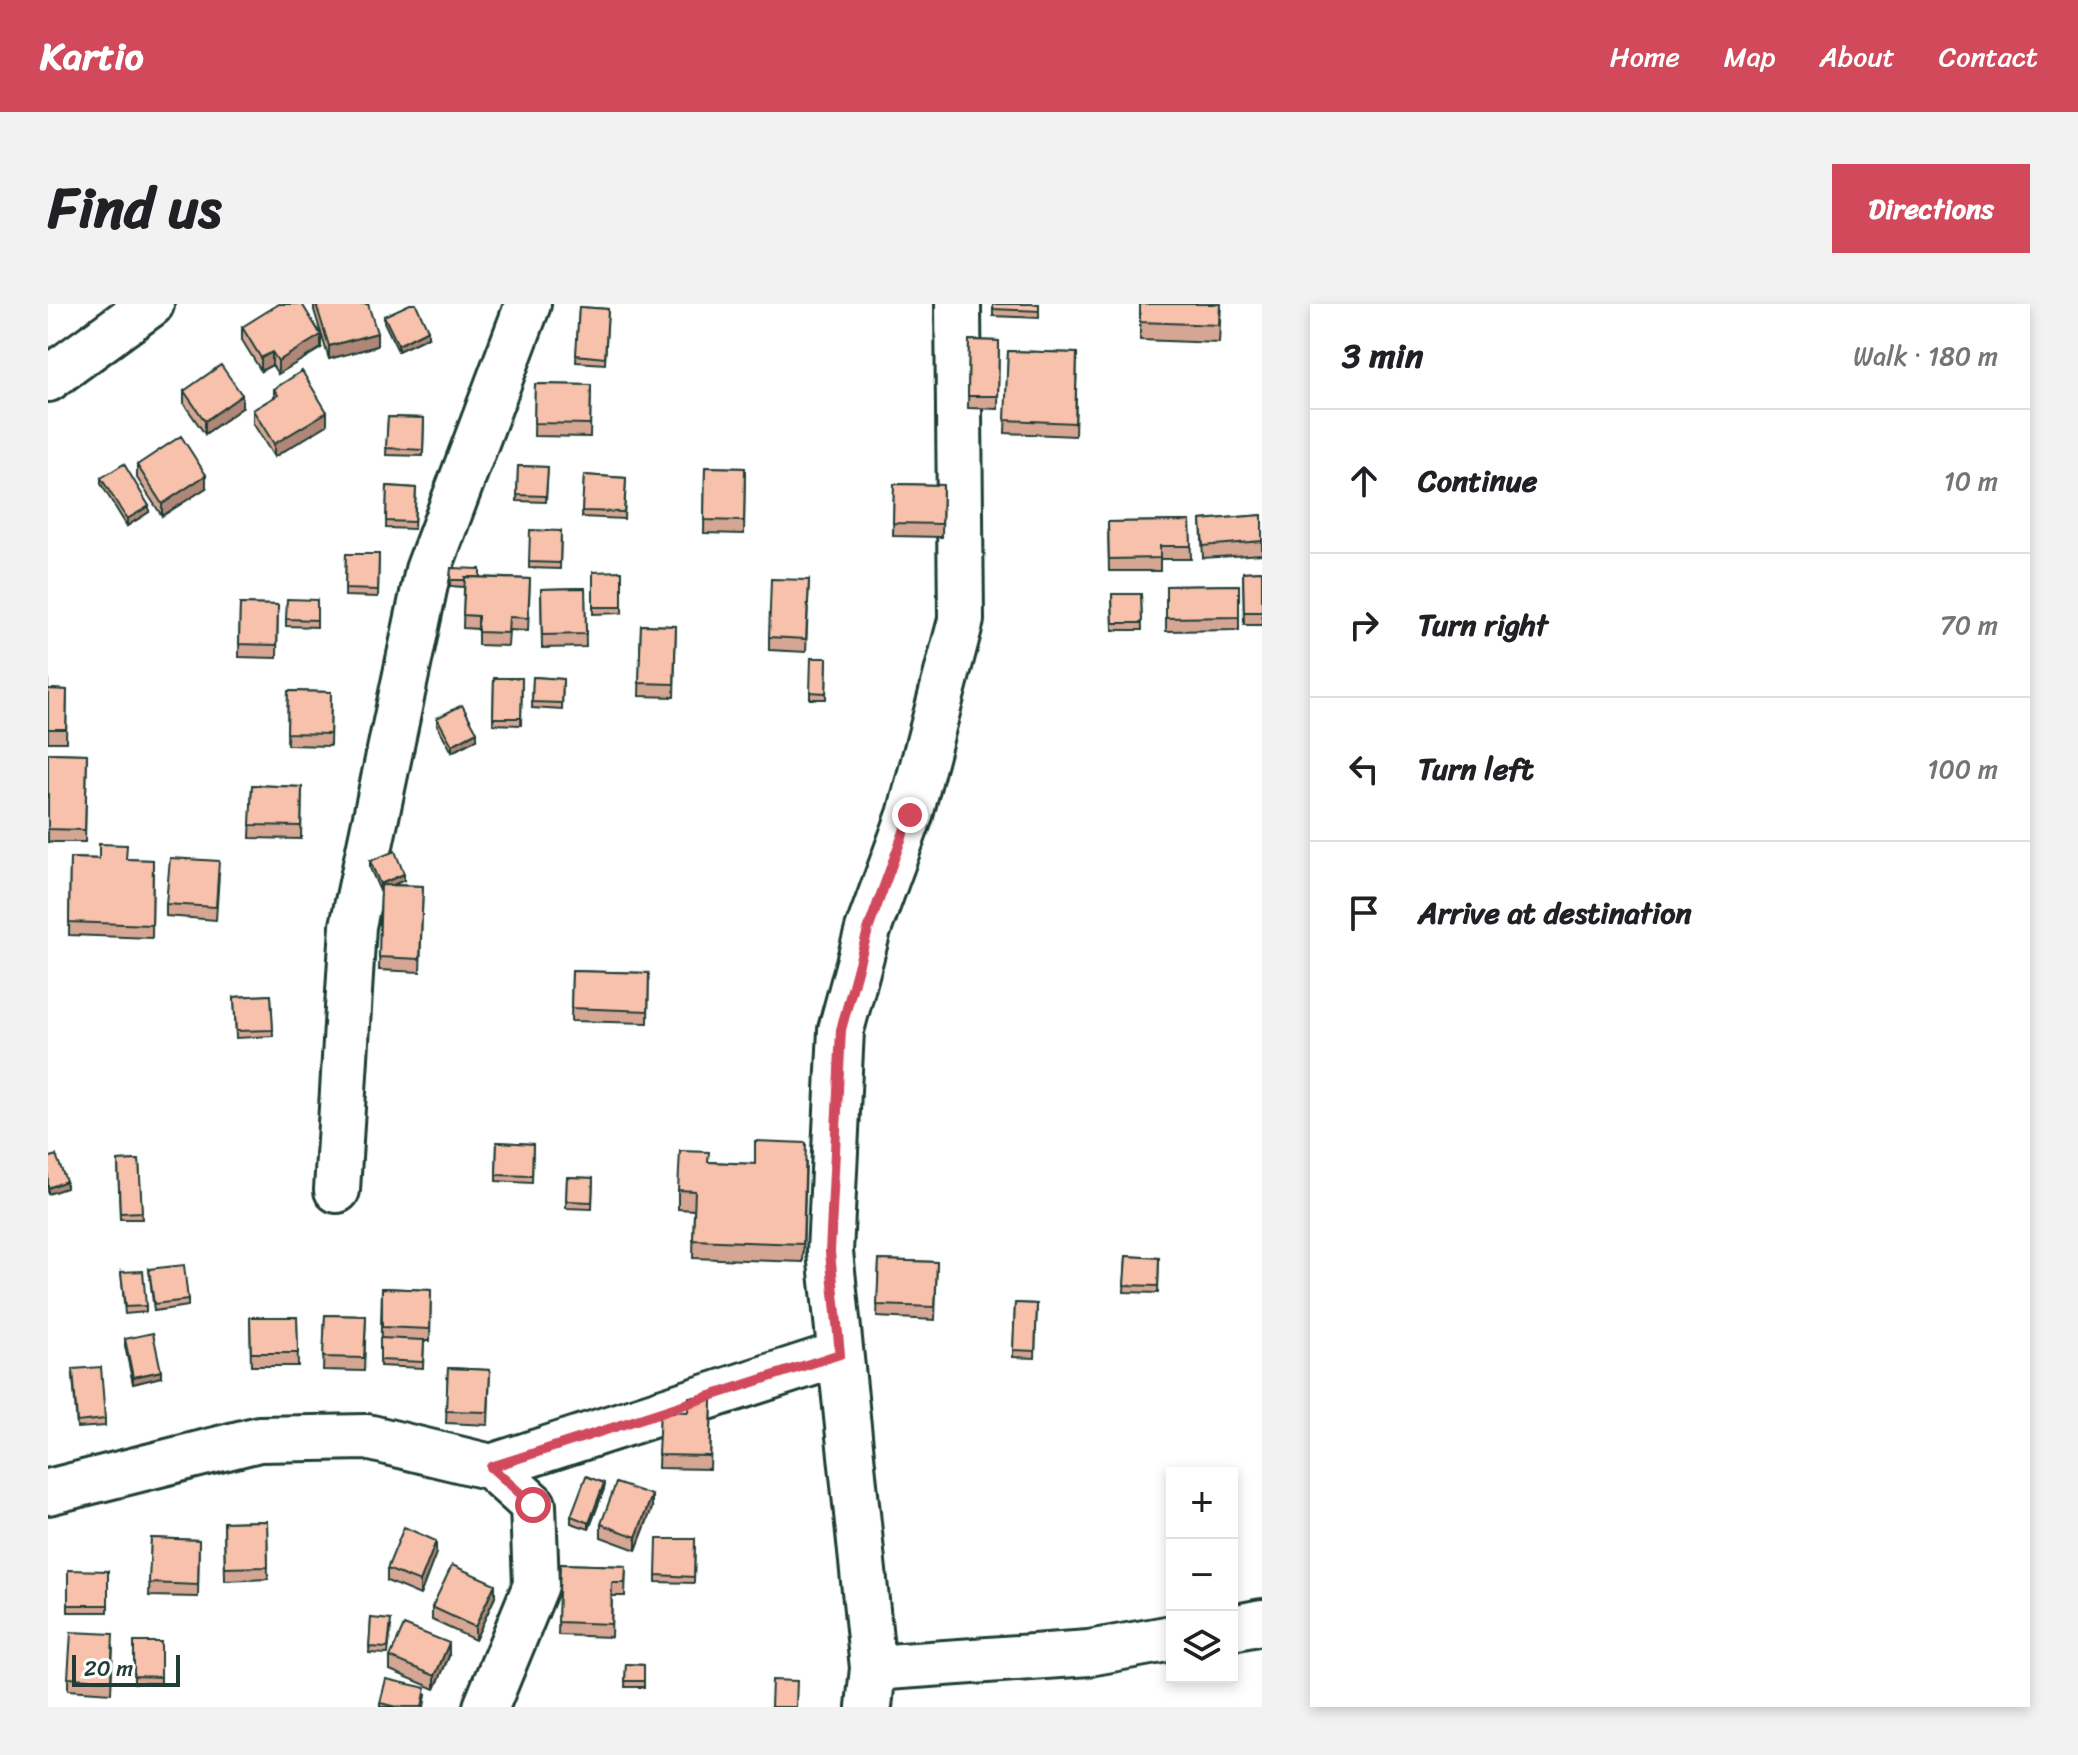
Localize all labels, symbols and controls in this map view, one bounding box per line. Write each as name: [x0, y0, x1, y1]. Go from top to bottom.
text: Kartio: [40, 23, 144, 90]
text: Home: [1610, 32, 1680, 81]
text: Map: [1724, 32, 1775, 81]
text: About: [1819, 32, 1895, 81]
text: Contact: [1939, 32, 2038, 81]
text: Find us: [48, 159, 221, 258]
button: Directions: [1832, 164, 2030, 253]
text: 3 min: [1342, 326, 1423, 386]
text: Walk · 180 m: [1853, 333, 1998, 379]
text: Continue: [1418, 454, 1537, 508]
text: 10 m: [1944, 458, 1998, 504]
icon: ahead: [1342, 459, 1386, 503]
text: Turn right: [1418, 598, 1548, 652]
text: 70 m: [1940, 602, 1998, 648]
icon: right: [1342, 603, 1386, 647]
text: Turn left: [1418, 742, 1534, 796]
text: 100 m: [1927, 746, 1998, 792]
icon: left: [1342, 747, 1386, 791]
route end: [892, 797, 928, 833]
text: Arrive at destination: [1418, 886, 1692, 940]
icon: arrive: [1342, 891, 1386, 935]
map controls: [1166, 1467, 1238, 1683]
button: +: [1166, 1467, 1238, 1539]
route start: [515, 1487, 551, 1523]
button: −: [1166, 1539, 1238, 1611]
button: layers: [1166, 1611, 1238, 1683]
text: 20 m: [84, 1649, 133, 1688]
scale bar: [72, 1651, 180, 1687]

